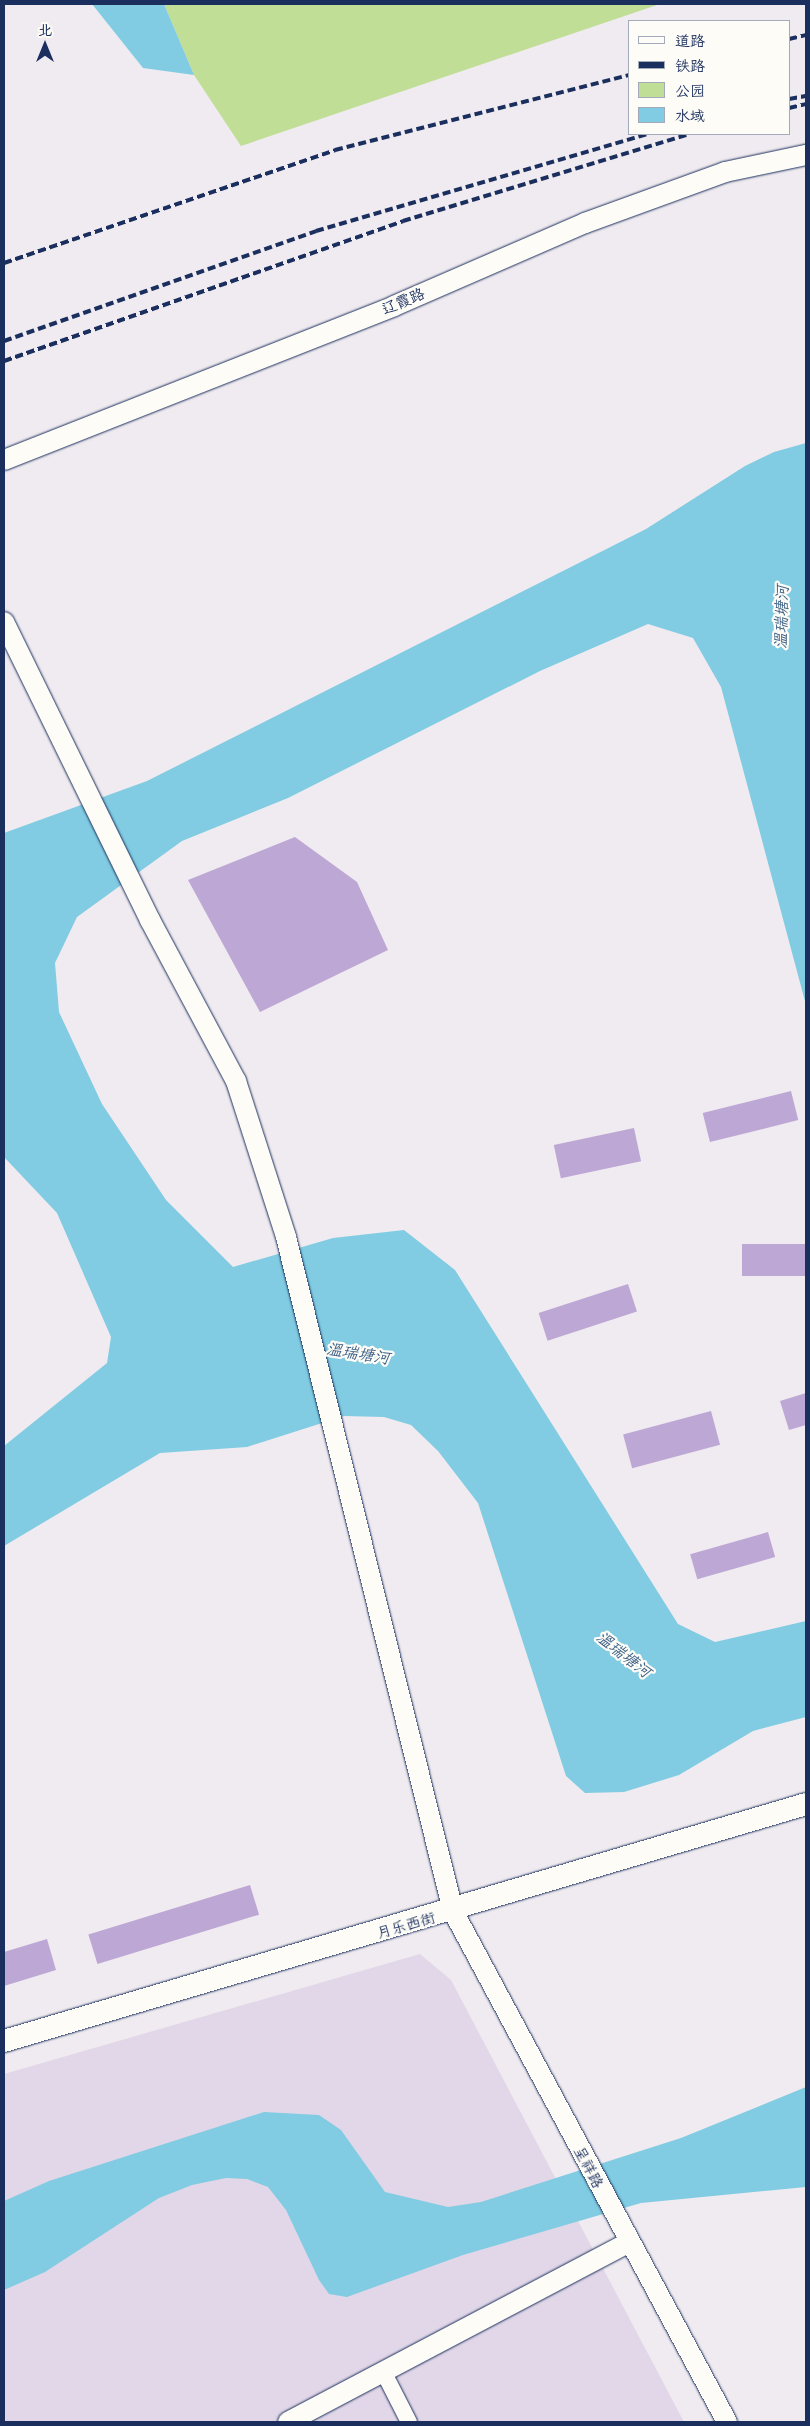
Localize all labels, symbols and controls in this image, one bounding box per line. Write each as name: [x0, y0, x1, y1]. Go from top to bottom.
north arrow: [20, 20, 70, 70]
text: 北: [38, 20, 52, 39]
legend: [628, 20, 790, 135]
text: 道路: [675, 30, 705, 50]
text: 铁路: [675, 55, 705, 75]
text: 公园: [675, 80, 705, 100]
text: 水域: [675, 105, 705, 125]
street label: 辽霞路: [379, 284, 427, 318]
water label: 温瑞塘河: [770, 585, 792, 649]
water label: 温瑞塘河: [325, 1339, 391, 1367]
water label: 温瑞塘河: [593, 1627, 655, 1681]
street label: 月乐西街: [375, 1908, 437, 1942]
street label: 呈祥路: [570, 2143, 608, 2191]

